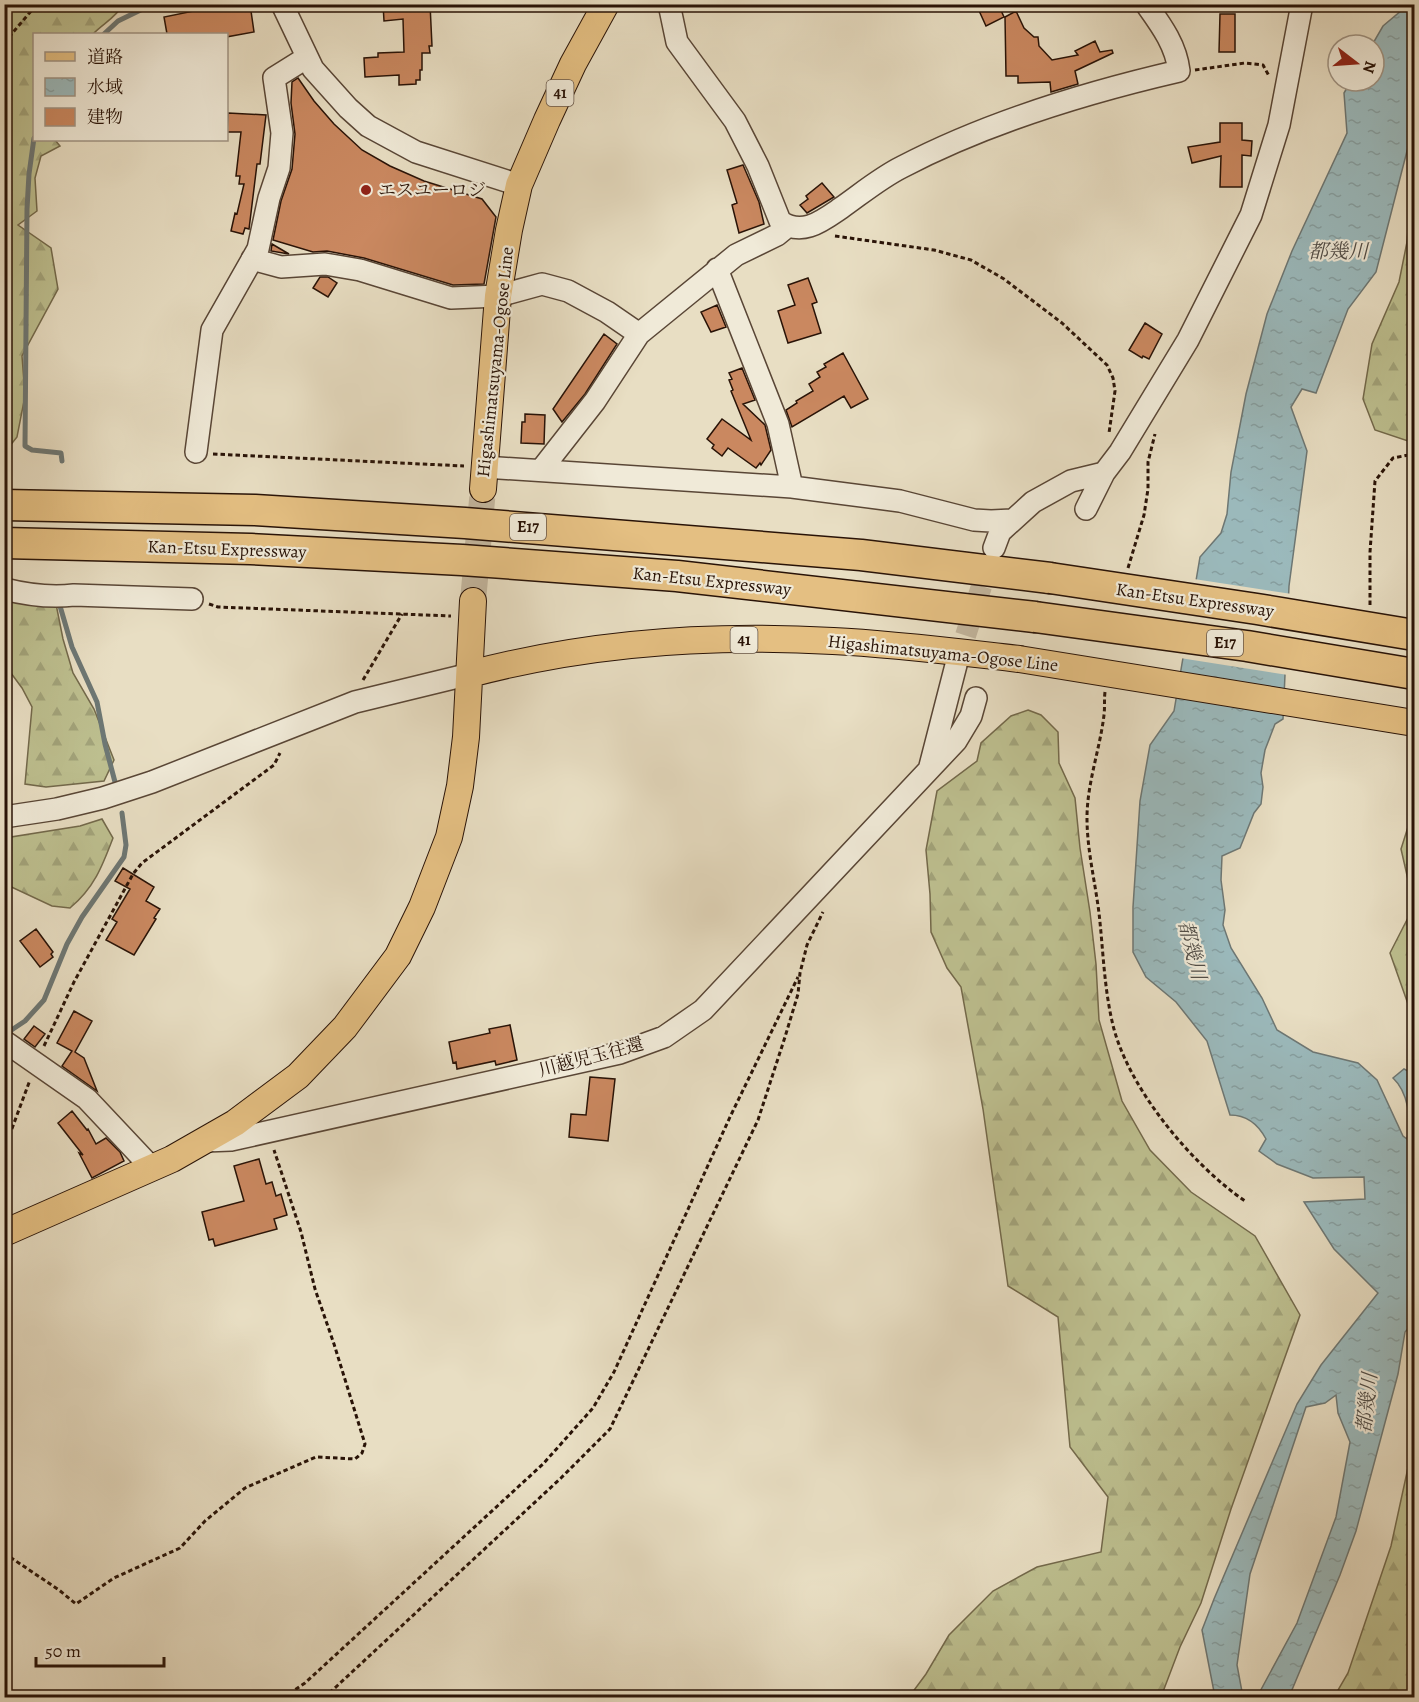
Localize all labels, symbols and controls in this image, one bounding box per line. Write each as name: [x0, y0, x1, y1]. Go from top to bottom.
legend: [33, 33, 228, 141]
north arrow: [1326, 33, 1386, 93]
text: 道路: [87, 45, 123, 69]
text: N: [1357, 58, 1382, 76]
text: 水域: [87, 75, 123, 99]
road number: 41: [546, 80, 574, 106]
text: 建物: [87, 105, 123, 129]
place label: エスユーロジ: [378, 178, 486, 202]
marker: エスユーロジ: [359, 183, 373, 197]
water label: 都幾川: [1308, 238, 1370, 265]
street label: Higashimatsuyama-Ogose Line: [471, 246, 519, 478]
road number: E17: [510, 514, 546, 540]
street label: Kan-Etsu Expressway: [147, 534, 308, 564]
street label: Kan-Etsu Expressway: [632, 561, 793, 601]
street label: Kan-Etsu Expressway: [1114, 577, 1276, 623]
road number: 41: [730, 627, 758, 653]
street label: Higashimatsuyama-Ogose Line: [827, 629, 1059, 677]
road number: E17: [1207, 630, 1243, 656]
water label: 都幾川: [1172, 918, 1213, 984]
street label: 川越児玉往還: [536, 1031, 646, 1083]
water label: 都幾川: [1350, 1370, 1384, 1434]
scale bar: [36, 1630, 164, 1668]
text: 50 m: [45, 1639, 81, 1663]

